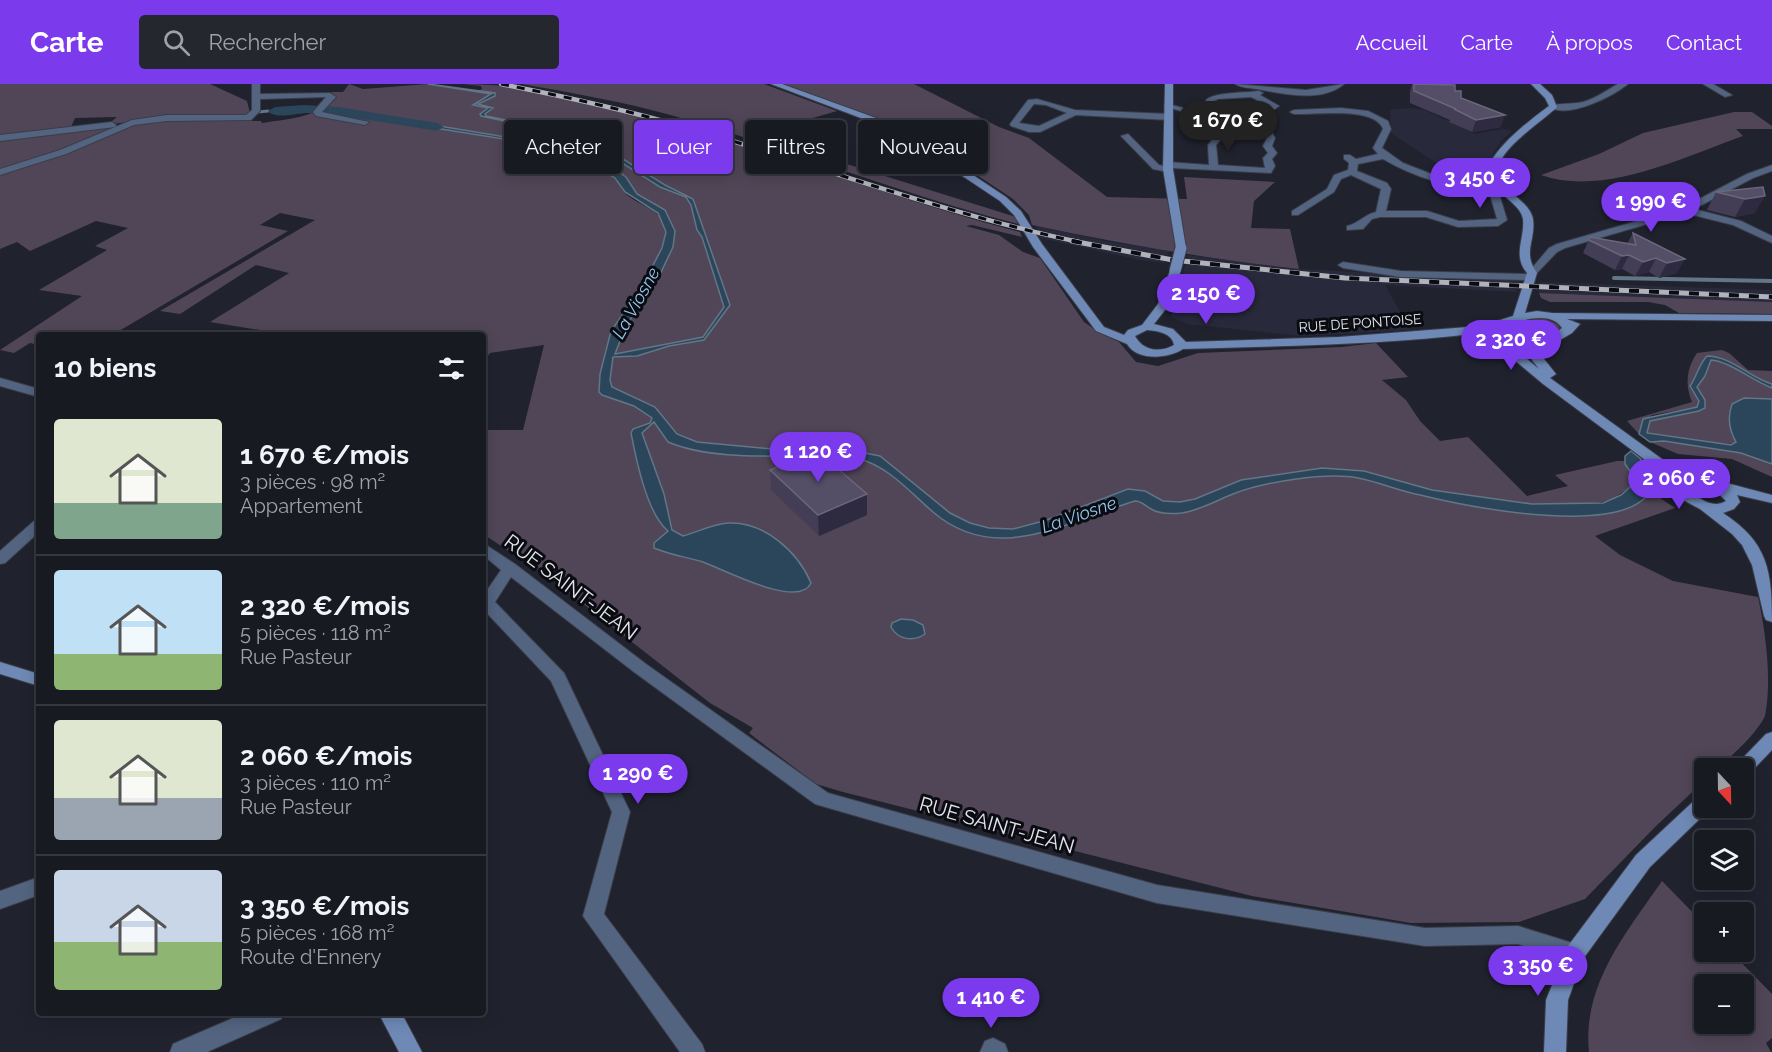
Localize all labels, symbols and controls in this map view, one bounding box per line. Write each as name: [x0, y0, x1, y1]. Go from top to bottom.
search box: [139, 15, 559, 69]
text: Carte: [30, 26, 103, 59]
icon: search: [160, 26, 193, 59]
text: Rechercher: [208, 29, 326, 55]
text: Accueil: [1356, 30, 1428, 55]
text: Carte: [1461, 30, 1513, 55]
text: À propos: [1546, 30, 1633, 55]
text: Contact: [1666, 30, 1742, 55]
pin: 1 670 €: [1173, 101, 1283, 152]
text: 1 670 €: [1192, 108, 1264, 132]
chip: Acheter: [504, 120, 622, 174]
chip: Louer: [634, 120, 733, 174]
chip: Filtres: [745, 120, 846, 174]
chip: Nouveau: [858, 120, 988, 174]
pin: 3 450 €: [1425, 158, 1535, 209]
text: 3 450 €: [1444, 165, 1516, 189]
pin: 1 990 €: [1596, 182, 1706, 233]
text: 1 990 €: [1615, 189, 1687, 213]
water label: La Viosne: [607, 263, 664, 342]
pin: 2 150 €: [1151, 274, 1261, 325]
text: 2 150 €: [1171, 281, 1241, 305]
street label: RUE DE PONTOISE: [1298, 311, 1422, 335]
pin: 2 320 €: [1456, 320, 1566, 371]
text: 2 320 €: [1475, 327, 1547, 351]
icon: filters: [435, 352, 468, 385]
text: 10 biens: [54, 353, 156, 383]
pin: 1 120 €: [763, 432, 873, 483]
text: 1 120 €: [784, 439, 852, 463]
text: 1 670 €/mois: [240, 440, 409, 470]
icon: home: [102, 443, 174, 515]
pin: 2 060 €: [1624, 459, 1734, 510]
text: 2 060 €: [1642, 466, 1716, 490]
text: 3 pièces · 98 m²: [240, 470, 385, 494]
water label: La Viosne: [1038, 492, 1120, 537]
text: Appartement: [240, 494, 363, 518]
street label: RUE SAINT-JEAN: [500, 529, 642, 645]
text: 2 320 €/mois: [240, 591, 410, 621]
icon: home: [102, 594, 174, 666]
text: 5 pièces · 118 m²: [240, 621, 391, 645]
text: Rue Pasteur: [240, 645, 352, 669]
text: 2 060 €/mois: [240, 741, 412, 771]
icon: home: [102, 744, 174, 816]
pin: 1 290 €: [583, 754, 693, 805]
north arrow: [1694, 758, 1754, 818]
map controls: [1694, 758, 1754, 1034]
text: 1 290 €: [603, 761, 673, 785]
text: 3 pièces · 110 m²: [240, 771, 391, 795]
street label: RUE SAINT-JEAN: [917, 791, 1077, 859]
text: Rue Pasteur: [240, 795, 352, 819]
button: layers: [1694, 830, 1754, 890]
text: 3 350 €/mois: [240, 891, 409, 921]
icon: home: [102, 894, 174, 966]
button: +: [1694, 902, 1754, 962]
text: 5 pièces · 168 m²: [240, 921, 394, 945]
text: Route d'Ennery: [240, 945, 381, 969]
pin: 3 350 €: [1483, 946, 1593, 997]
text: 3 350 €: [1502, 953, 1574, 977]
button: −: [1694, 974, 1754, 1034]
pin: 1 410 €: [936, 978, 1046, 1029]
text: 1 410 €: [956, 985, 1026, 1009]

